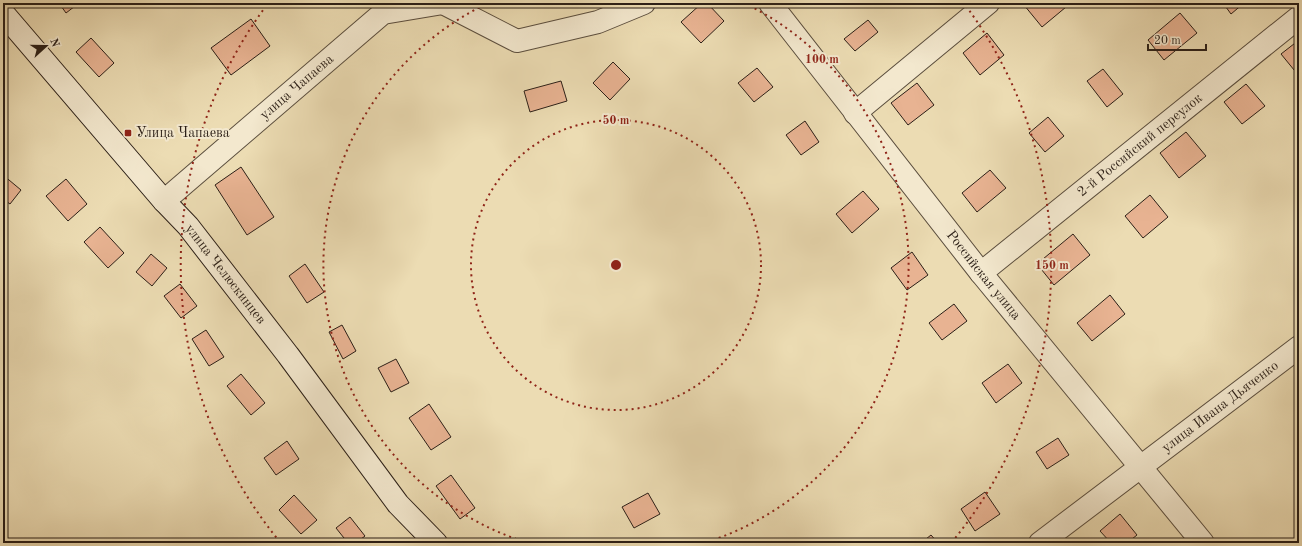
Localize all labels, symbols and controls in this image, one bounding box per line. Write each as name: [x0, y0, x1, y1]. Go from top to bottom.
north arrow: [26, 26, 66, 66]
scale bar: [1148, 26, 1206, 52]
text: 20 m: [1154, 35, 1181, 47]
text: N: [47, 37, 61, 49]
street label: улица Чапаева: [257, 52, 336, 122]
text: 100 m: [805, 54, 839, 66]
street label: 2-й Российский переулок: [1075, 91, 1205, 199]
text: 50 m: [603, 114, 630, 127]
place label: Улица Чапаева: [136, 126, 230, 140]
marker: Улица Чапаева: [123, 128, 133, 138]
street label: улица Челюскинцев: [182, 222, 268, 327]
street label: Российская улица: [944, 228, 1024, 323]
centre of rings: [609, 258, 623, 272]
text: 150 m: [1035, 259, 1069, 272]
street label: улица Ивана Дьяченко: [1159, 358, 1281, 455]

